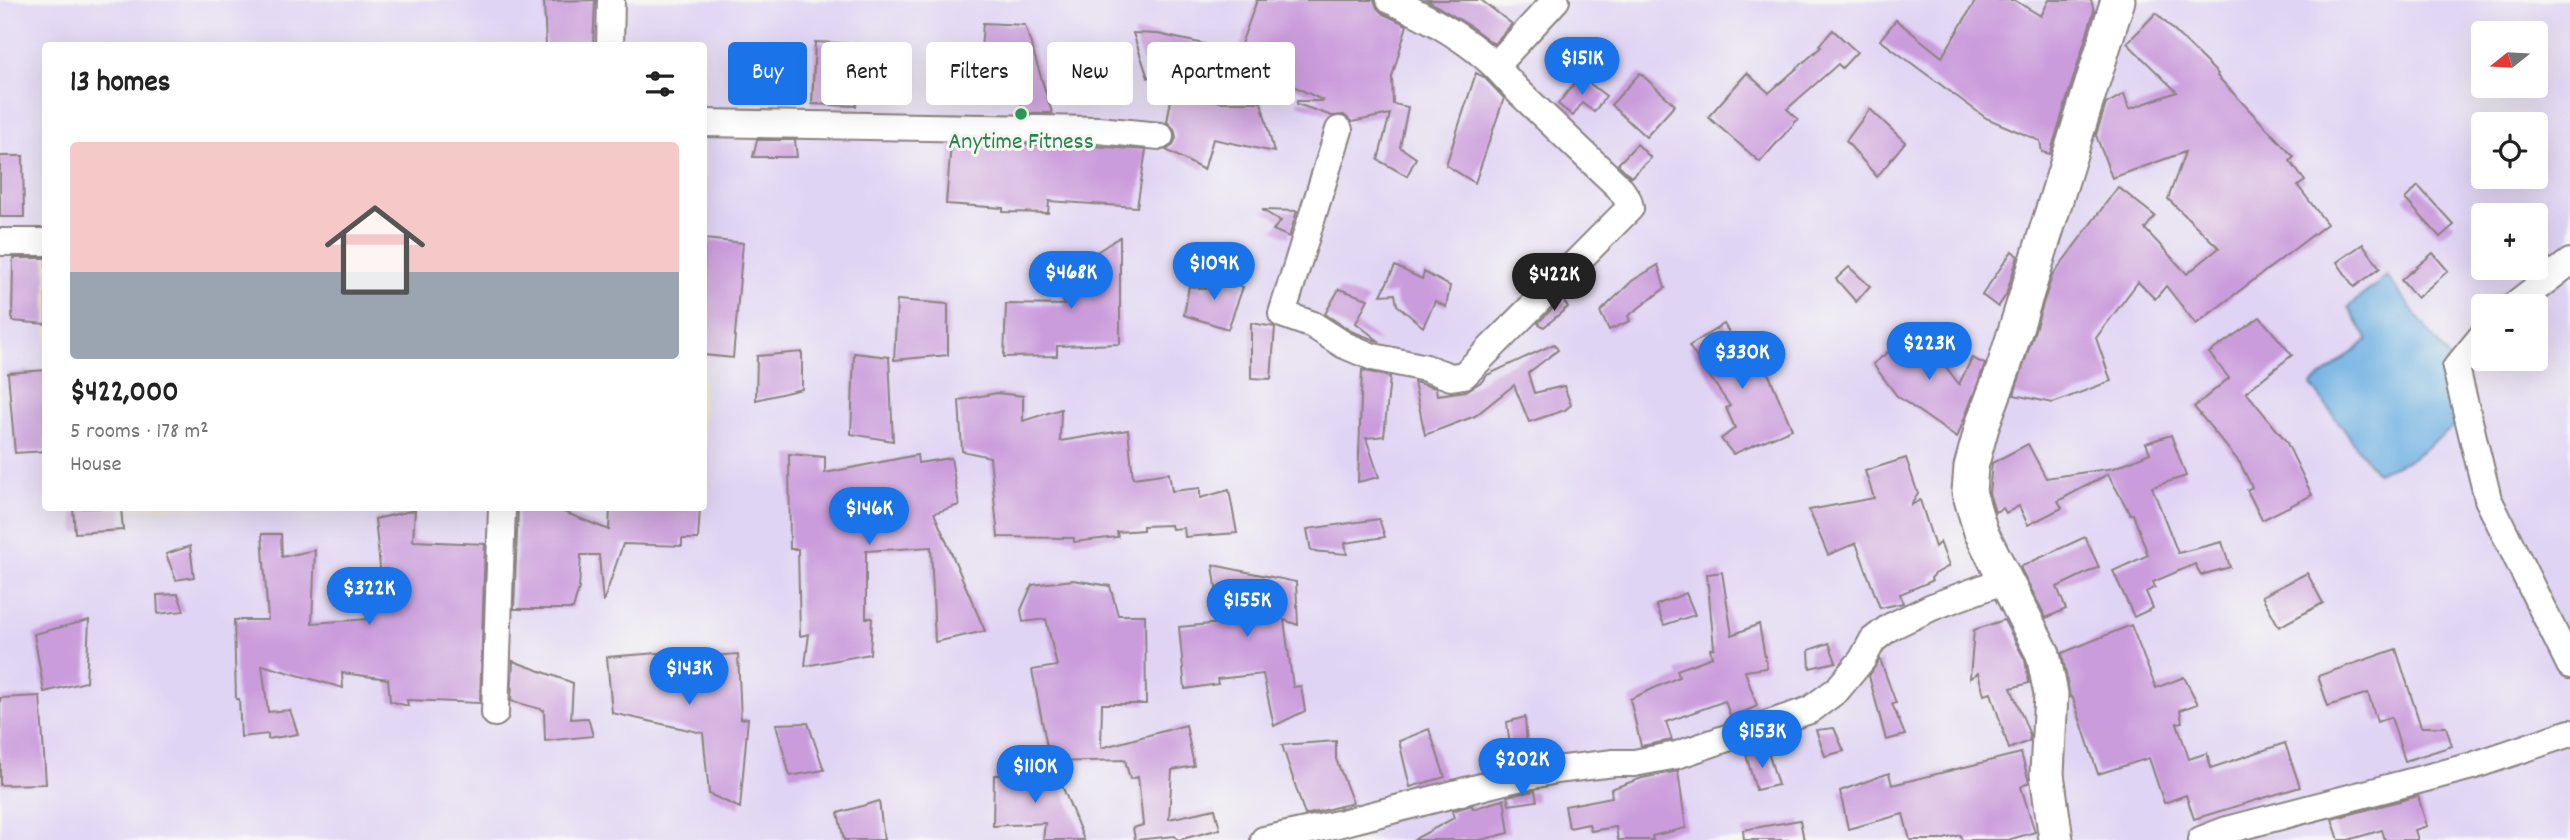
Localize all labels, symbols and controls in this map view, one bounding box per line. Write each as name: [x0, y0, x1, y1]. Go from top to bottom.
north arrow: [2471, 21, 2548, 98]
map controls: [2471, 21, 2548, 371]
pin: $151K: [1533, 38, 1631, 97]
chip: Buy: [728, 42, 807, 105]
chip: Rent: [821, 42, 912, 105]
chip: Filters: [926, 42, 1033, 105]
chip: New: [1047, 42, 1133, 105]
chip: Apartment: [1147, 42, 1295, 105]
text: $151K: [1560, 43, 1604, 76]
text: 13 homes: [70, 63, 170, 106]
icon: filters: [641, 65, 679, 103]
marker: Anytime Fitness: [1013, 106, 1029, 122]
button: locate: [2471, 112, 2548, 189]
place label: Anytime Fitness: [948, 126, 1094, 160]
icon: home: [312, 187, 438, 313]
button: +: [2471, 203, 2548, 280]
pin: $109K: [1165, 243, 1263, 302]
text: $109K: [1189, 248, 1239, 281]
pin: $468K: [1022, 252, 1120, 311]
pin: $422K: [1505, 254, 1603, 313]
text: $468K: [1045, 257, 1097, 290]
text: $422K: [1528, 259, 1580, 292]
button: −: [2471, 294, 2548, 371]
pin: $223K: [1880, 322, 1978, 382]
text: $223K: [1903, 328, 1955, 361]
pin: $330K: [1693, 332, 1791, 391]
text: $330K: [1714, 337, 1770, 370]
text: $422,000: [70, 373, 179, 416]
text: 5 rooms · 178 m²: [70, 416, 209, 449]
text: House: [70, 449, 122, 482]
pin: $146K: [820, 488, 918, 547]
text: $146K: [845, 493, 893, 526]
pin: $322K: [320, 568, 418, 627]
text: $322K: [343, 573, 395, 606]
pin: $155K: [1198, 580, 1296, 639]
text: $155K: [1223, 585, 1271, 618]
pin: $143K: [640, 648, 738, 707]
text: $143K: [665, 653, 713, 686]
pin: $153K: [1713, 710, 1811, 770]
text: $153K: [1738, 716, 1786, 749]
pin: $202K: [1473, 738, 1571, 798]
text: $202K: [1495, 744, 1549, 777]
pin: $110K: [986, 746, 1084, 805]
text: $110K: [1013, 751, 1057, 784]

